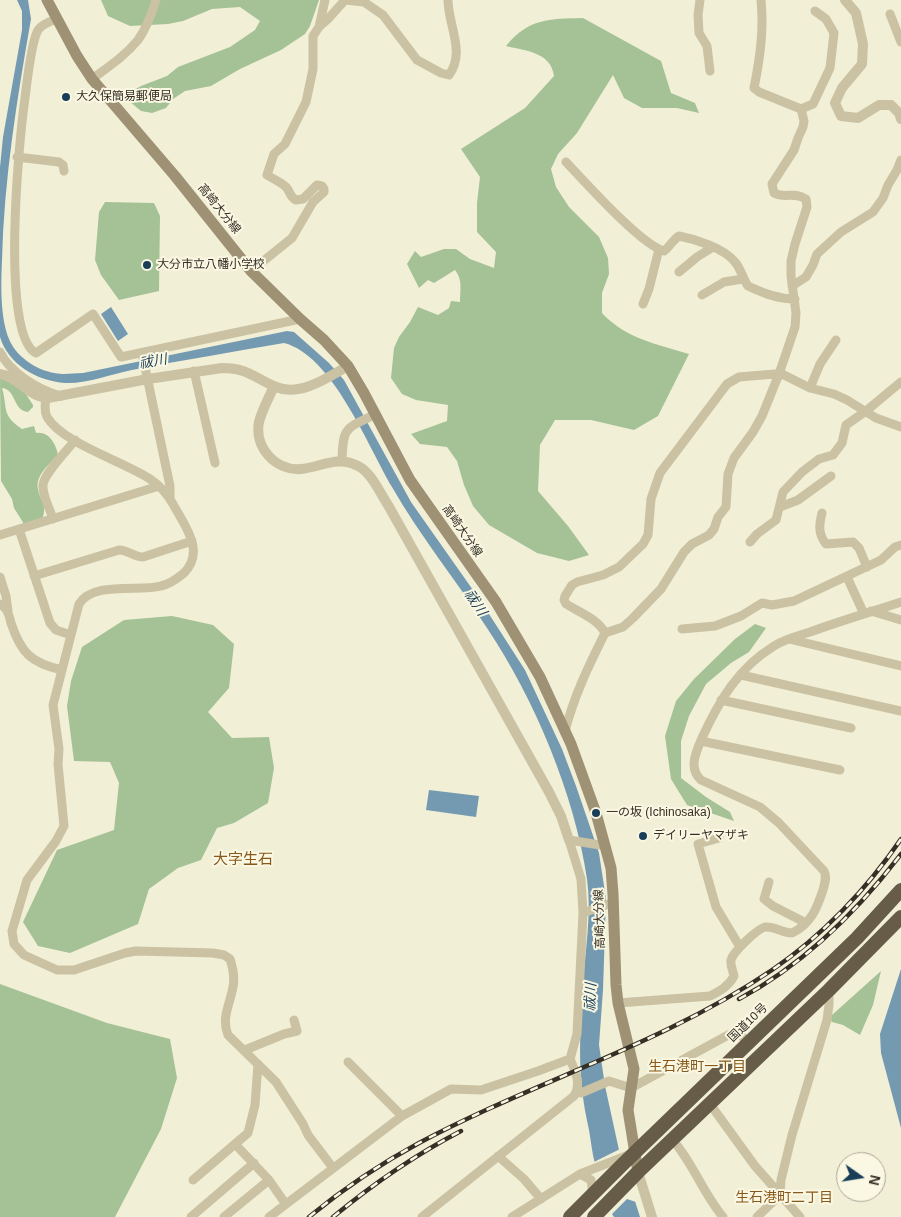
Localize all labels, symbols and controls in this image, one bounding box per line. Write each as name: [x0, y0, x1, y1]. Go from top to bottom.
place label: 大久保簡易郵便局: [76, 90, 172, 104]
marker: 大久保簡易郵便局: [60, 91, 72, 103]
street label: 高崎大分線: [195, 181, 243, 237]
place label: 大分市立八幡小学校: [157, 258, 265, 272]
marker: 大分市立八幡小学校: [141, 259, 153, 271]
water label: 祓川: [138, 351, 168, 373]
street label: 高崎大分線: [439, 502, 485, 560]
water label: 祓川: [460, 587, 490, 619]
place label: 一の坂 (Ichinosaka): [606, 806, 711, 820]
marker: 一の坂 (Ichinosaka): [590, 807, 602, 819]
place label: デイリーヤマザキ: [653, 829, 749, 843]
marker: デイリーヤマザキ: [637, 830, 649, 842]
district label: 大字生石: [213, 851, 273, 869]
street label: 高崎大分線: [592, 889, 608, 949]
water label: 祓川: [582, 983, 600, 1011]
street label: 国道10号: [725, 1001, 771, 1045]
district label: 生石港町一丁目: [648, 1059, 746, 1075]
north arrow: [836, 1152, 886, 1202]
text: N: [866, 1173, 884, 1187]
district label: 生石港町二丁目: [735, 1190, 833, 1206]

